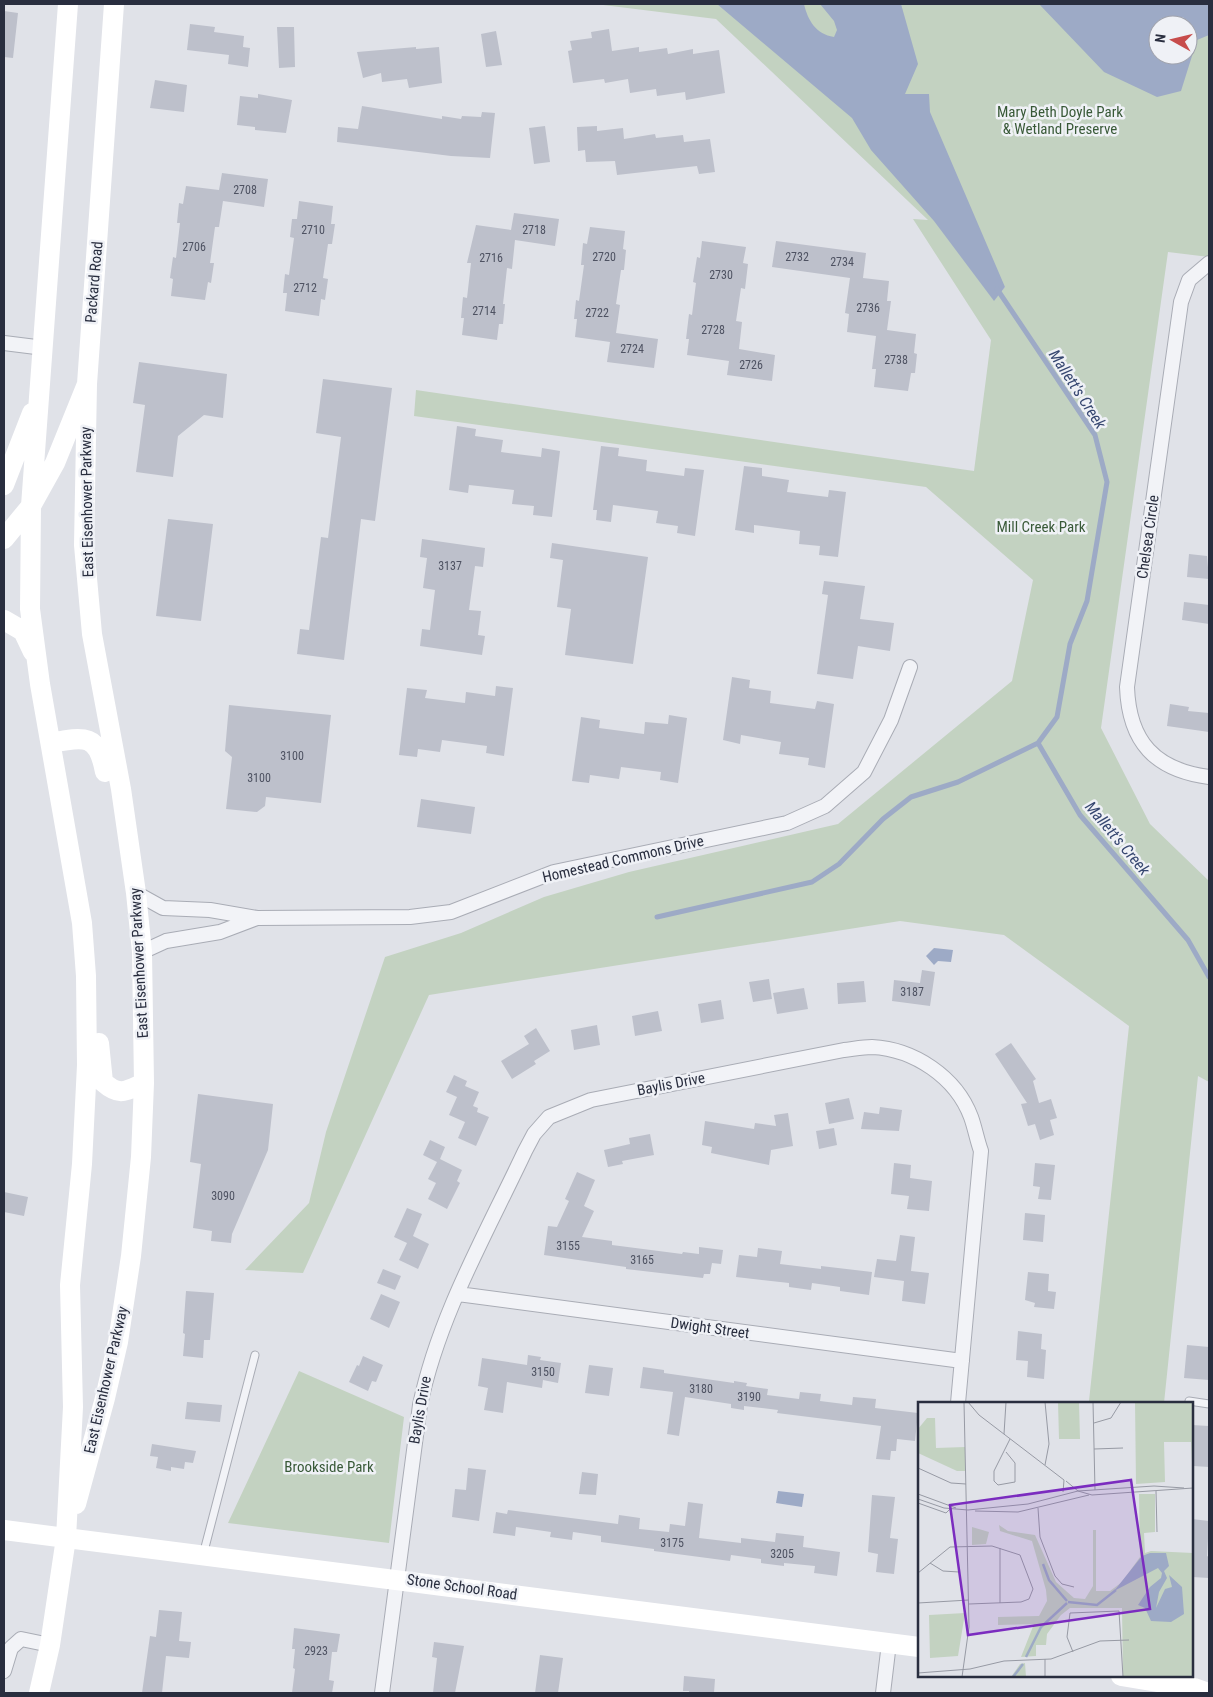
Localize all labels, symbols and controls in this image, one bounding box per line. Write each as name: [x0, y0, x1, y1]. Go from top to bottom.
north arrow: [1148, 15, 1198, 65]
text: N: [1152, 33, 1169, 44]
park label: Mary Beth Doyle Park & Wetland Preserve: [997, 103, 1123, 138]
house number: 2708: [233, 183, 257, 197]
house number: 2710: [301, 223, 325, 237]
house number: 2718: [522, 223, 546, 237]
house number: 2706: [182, 240, 206, 254]
street label: Packard Road: [81, 241, 107, 323]
house number: 2720: [592, 250, 616, 264]
house number: 2732: [785, 250, 809, 264]
house number: 2716: [479, 251, 503, 265]
house number: 2734: [830, 255, 854, 269]
house number: 2730: [709, 268, 733, 282]
house number: 2712: [293, 281, 317, 295]
house number: 2736: [856, 301, 880, 315]
house number: 2714: [472, 304, 496, 318]
house number: 2722: [585, 306, 609, 320]
house number: 2728: [701, 323, 725, 337]
house number: 2724: [620, 342, 644, 356]
water label: Mallett's Creek: [1045, 346, 1111, 433]
house number: 2738: [884, 353, 908, 367]
house number: 2726: [739, 358, 763, 372]
street label: East Eisenhower Parkway: [77, 426, 97, 578]
street label: Chelsea Circle: [1133, 494, 1163, 580]
park label: Mill Creek Park: [996, 518, 1086, 536]
house number: 3137: [438, 559, 462, 573]
house number: 3100: [280, 749, 304, 763]
house number: 3100: [247, 771, 271, 785]
water label: Mallett's Creek: [1081, 798, 1155, 880]
street label: Homestead Commons Drive: [541, 832, 705, 886]
street label: East Eisenhower Parkway: [126, 887, 152, 1039]
house number: 3187: [900, 985, 924, 999]
street label: Baylis Drive: [636, 1069, 706, 1099]
house number: 3090: [211, 1189, 235, 1203]
house number: 3155: [556, 1239, 580, 1253]
house number: 3165: [630, 1253, 654, 1267]
street label: East Eisenhower Parkway: [80, 1305, 132, 1455]
street label: Dwight Street: [669, 1314, 751, 1342]
house number: 3150: [531, 1365, 555, 1379]
street label: Baylis Drive: [405, 1375, 435, 1445]
house number: 3180: [689, 1382, 713, 1396]
house number: 3190: [737, 1390, 761, 1404]
inset map: [918, 1402, 1193, 1677]
park label: Brookside Park: [284, 1458, 374, 1476]
house number: 3175: [660, 1536, 684, 1550]
house number: 3205: [770, 1547, 794, 1561]
street label: Stone School Road: [406, 1570, 518, 1604]
house number: 2923: [304, 1644, 328, 1658]

